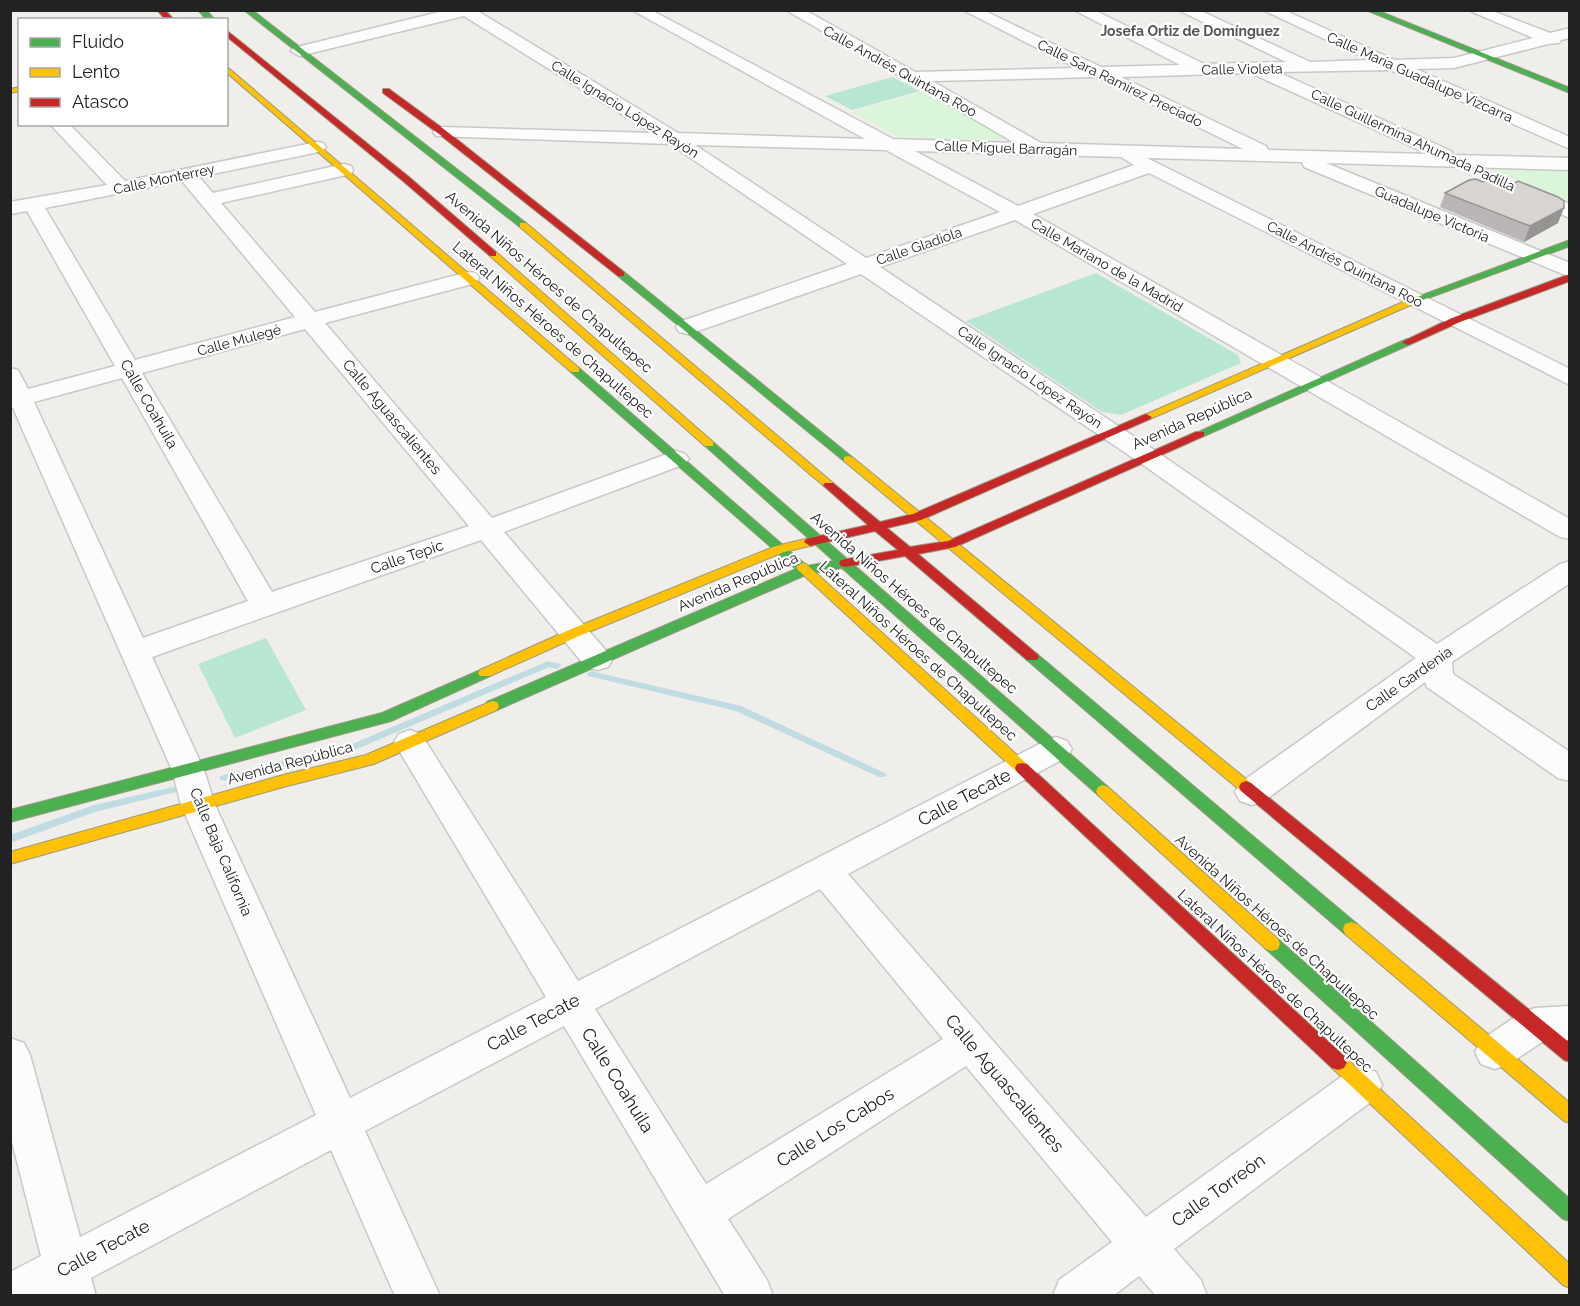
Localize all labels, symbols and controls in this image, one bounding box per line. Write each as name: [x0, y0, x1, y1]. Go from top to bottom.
legend: [18, 18, 228, 126]
street label: Calle Andrés Quintana Roo: [820, 22, 980, 120]
district label: Josefa Ortiz de Domínguez: [1100, 23, 1280, 39]
street label: Calle María Guadalupe Vizcarra: [1324, 29, 1516, 125]
text: Fluido: [72, 31, 124, 52]
street label: Calle Sara Ramírez Preciado: [1035, 36, 1205, 130]
street label: Calle Ignacio López Rayón: [548, 57, 702, 161]
street label: Calle Violeta: [1201, 60, 1283, 78]
text: Lento: [72, 61, 120, 82]
street label: Calle Guillermina Ahumada Padilla: [1308, 86, 1518, 194]
text: Atasco: [72, 91, 129, 112]
street label: Calle Miguel Barragán: [934, 138, 1078, 158]
street label: Calle Monterrey: [112, 160, 217, 198]
street label: Guadalupe Victoria: [1372, 183, 1492, 245]
street label: Avenida Niños Héroes de Chapultepec: [442, 187, 656, 377]
street label: Calle Mariano de la Madrid: [1028, 215, 1186, 315]
street label: Calle Andrés Quintana Roo: [1264, 218, 1426, 310]
street label: Calle Gladiola: [874, 224, 964, 268]
street label: Lateral Niños Héroes de Chapultepec: [449, 238, 657, 422]
street label: Calle Mulegé: [195, 321, 283, 359]
street label: Calle Ignacio López Rayón: [955, 323, 1105, 431]
street label: Calle Coahuila: [116, 356, 182, 452]
street label: Calle Aguascalientes: [339, 356, 445, 478]
street label: Avenida República: [1129, 385, 1255, 453]
street label: Avenida Niños Héroes de Chapultepec: [807, 508, 1021, 698]
street label: Calle Tepic: [368, 536, 446, 578]
street label: Avenida República: [675, 549, 801, 615]
street label: Lateral Niños Héroes de Chapultepec: [815, 557, 1021, 745]
street label: Calle Gardenia: [1362, 643, 1456, 715]
street label: Avenida República: [225, 738, 355, 788]
street label: Calle Tecate: [914, 764, 1014, 830]
street label: Calle Baja California: [186, 785, 256, 919]
street label: Avenida Niños Héroes de Chapultepec: [1171, 831, 1383, 1023]
street label: Lateral Niños Héroes de Chapultepec: [1174, 886, 1376, 1076]
street label: Calle Tecate: [483, 989, 583, 1055]
street label: Calle Aguascalientes: [941, 1010, 1069, 1156]
street label: Calle Coahuila: [577, 1024, 659, 1136]
street label: Calle Los Cabos: [773, 1082, 898, 1171]
street label: Calle Torreón: [1167, 1149, 1269, 1231]
street label: Calle Tecate: [53, 1215, 153, 1281]

